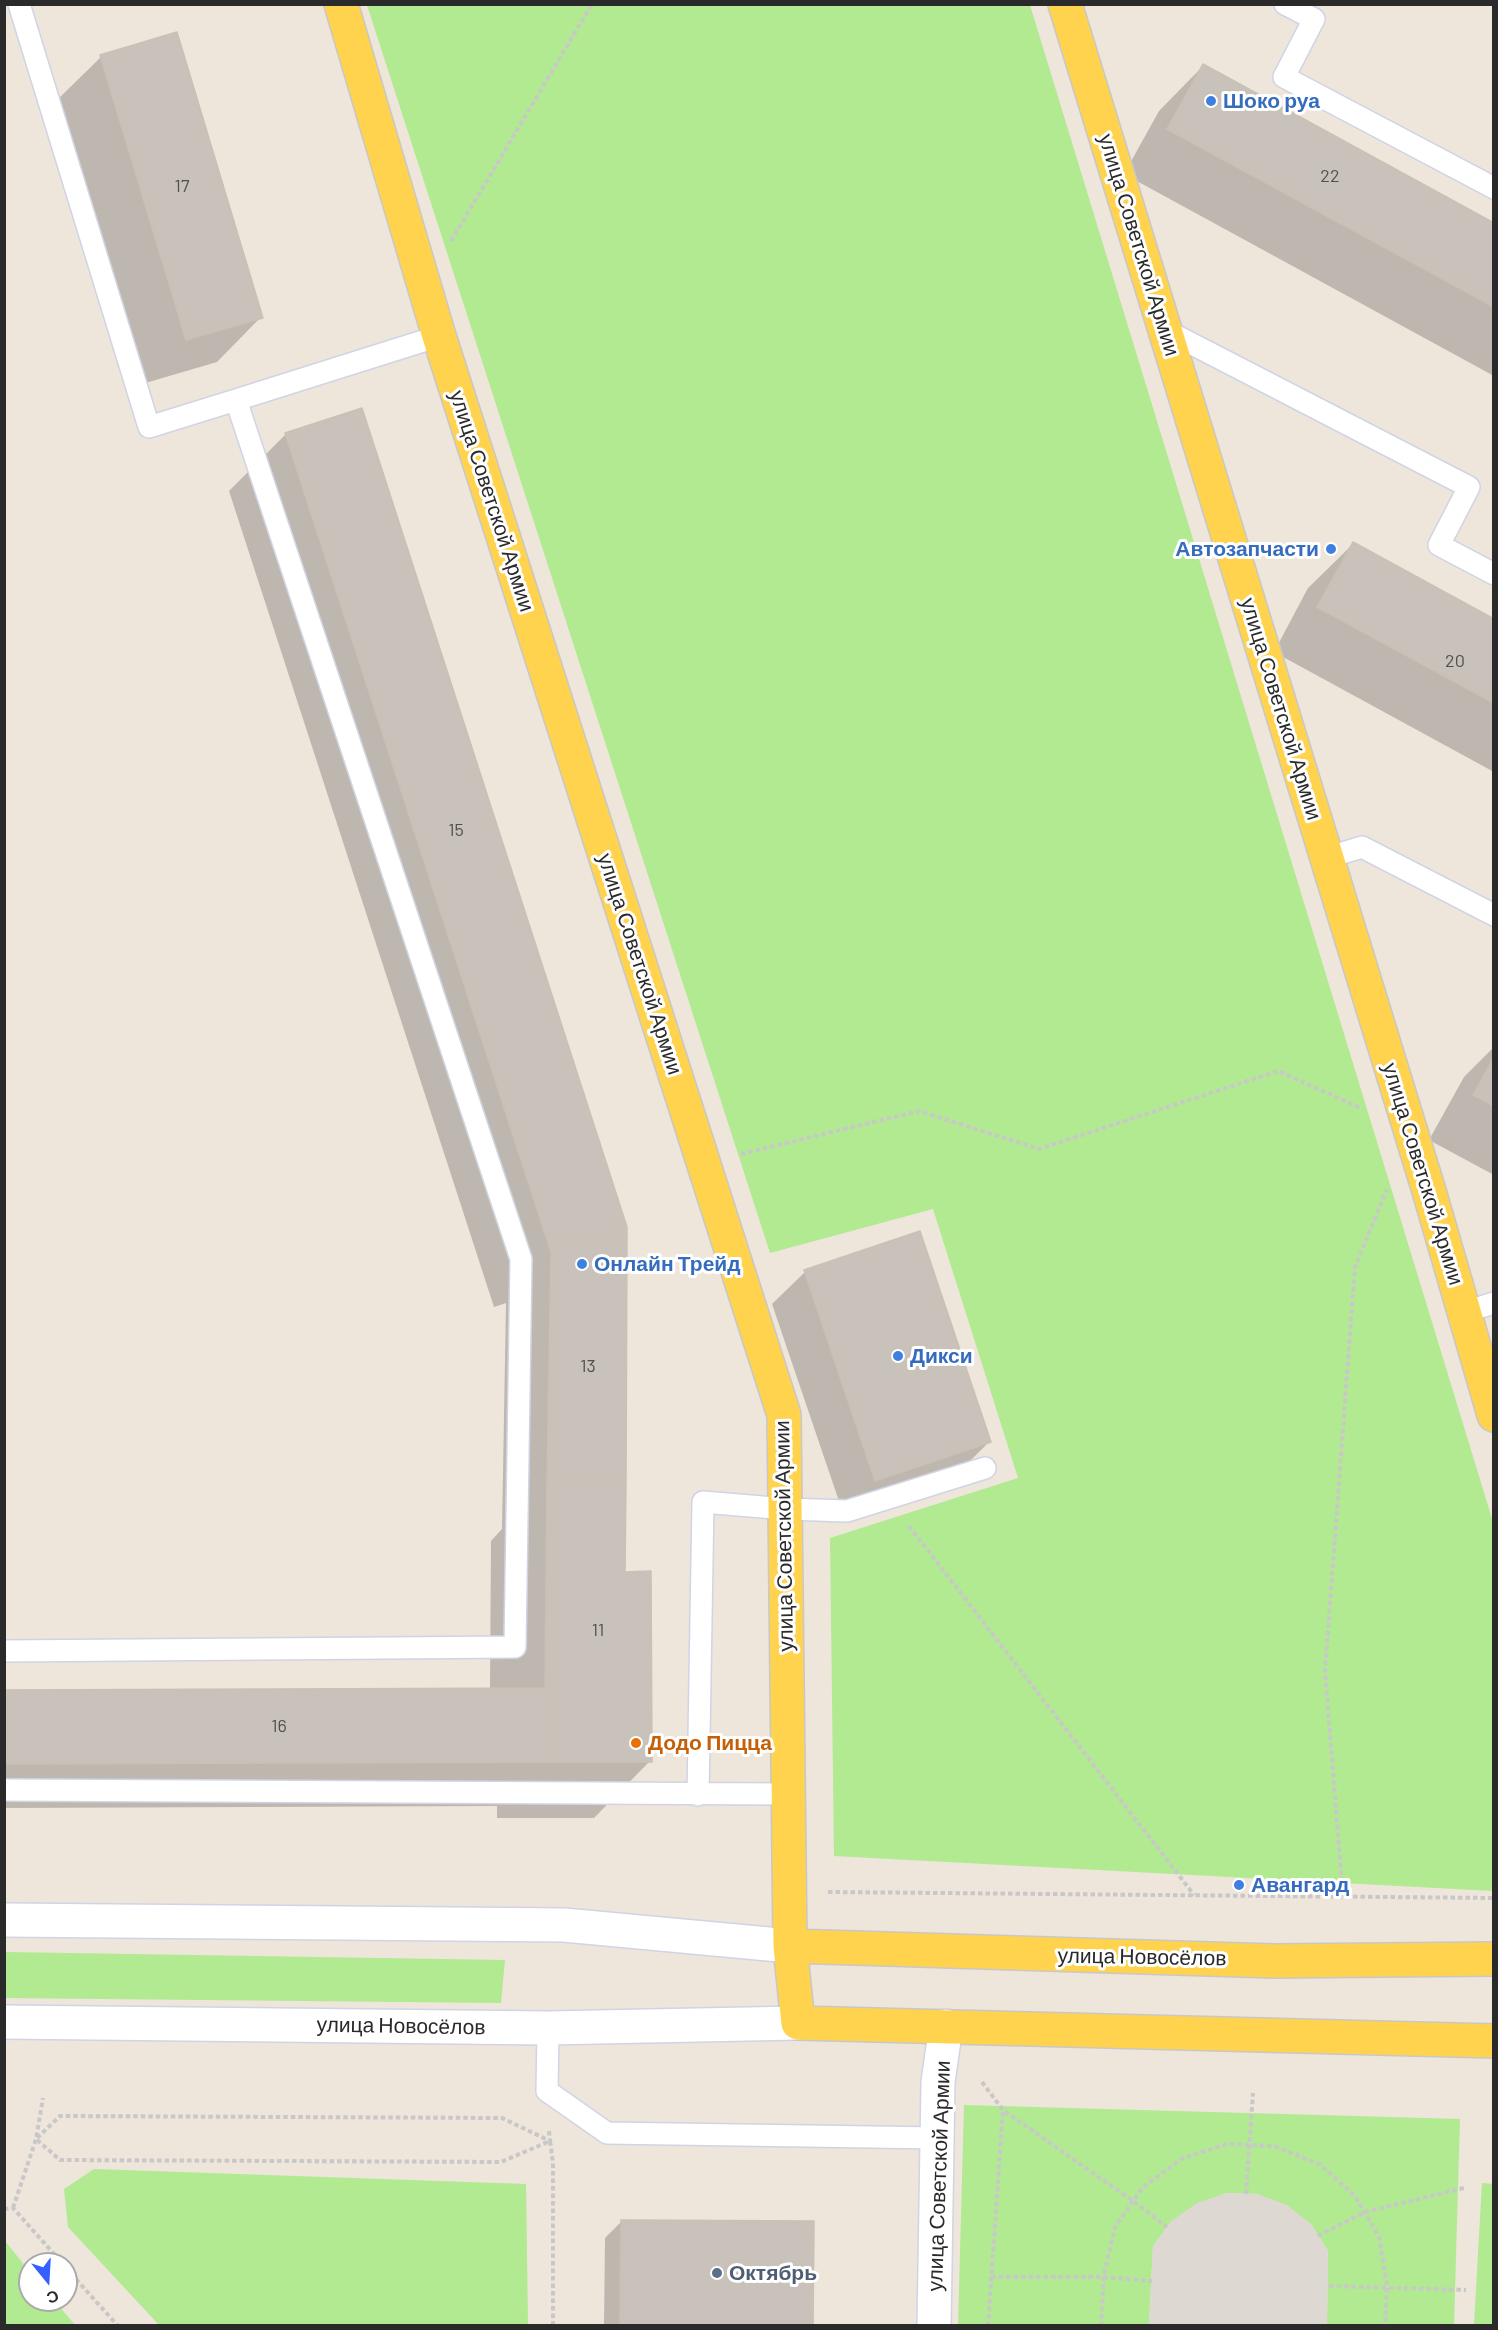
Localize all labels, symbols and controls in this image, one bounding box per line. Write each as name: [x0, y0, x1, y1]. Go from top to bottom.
place label: Шоко руа: [1223, 88, 1320, 114]
marker: Шоко руа: [1204, 94, 1218, 108]
street label: улица Советской Армии: [1093, 131, 1185, 359]
house number: 22: [1320, 165, 1340, 187]
house number: 17: [175, 175, 189, 197]
street label: улица Советской Армии: [444, 387, 540, 615]
place label: Автозапчасти: [1175, 536, 1319, 562]
marker: Автозапчасти: [1324, 542, 1338, 556]
street label: улица Советской Армии: [1235, 595, 1327, 823]
house number: 20: [1445, 650, 1465, 672]
house number: 15: [448, 819, 464, 841]
street label: улица Советской Армии: [592, 850, 688, 1078]
street label: улица Советской Армии: [1377, 1060, 1469, 1288]
place label: Онлайн Трейд: [594, 1251, 741, 1277]
marker: Онлайн Трейд: [575, 1257, 589, 1271]
place label: Дикси: [910, 1343, 973, 1369]
marker: Дикси: [891, 1349, 905, 1363]
house number: 13: [580, 1355, 596, 1377]
street label: улица Советской Армии: [769, 1420, 799, 1652]
house number: 11: [592, 1619, 604, 1641]
house number: 16: [271, 1715, 287, 1737]
place label: Додо Пицца: [648, 1730, 772, 1756]
marker: Додо Пицца: [629, 1736, 643, 1750]
place label: Авангард: [1251, 1872, 1349, 1898]
marker: Авангард: [1232, 1878, 1246, 1892]
street label: улица Новосёлов: [1057, 1943, 1227, 1971]
street label: улица Новосёлов: [316, 2012, 486, 2040]
street label: улица Советской Армии: [922, 2060, 956, 2292]
north arrow: [18, 2252, 78, 2312]
place label: Октябрь: [729, 2260, 817, 2286]
marker: Октябрь: [710, 2266, 724, 2280]
text: С: [45, 2287, 62, 2309]

